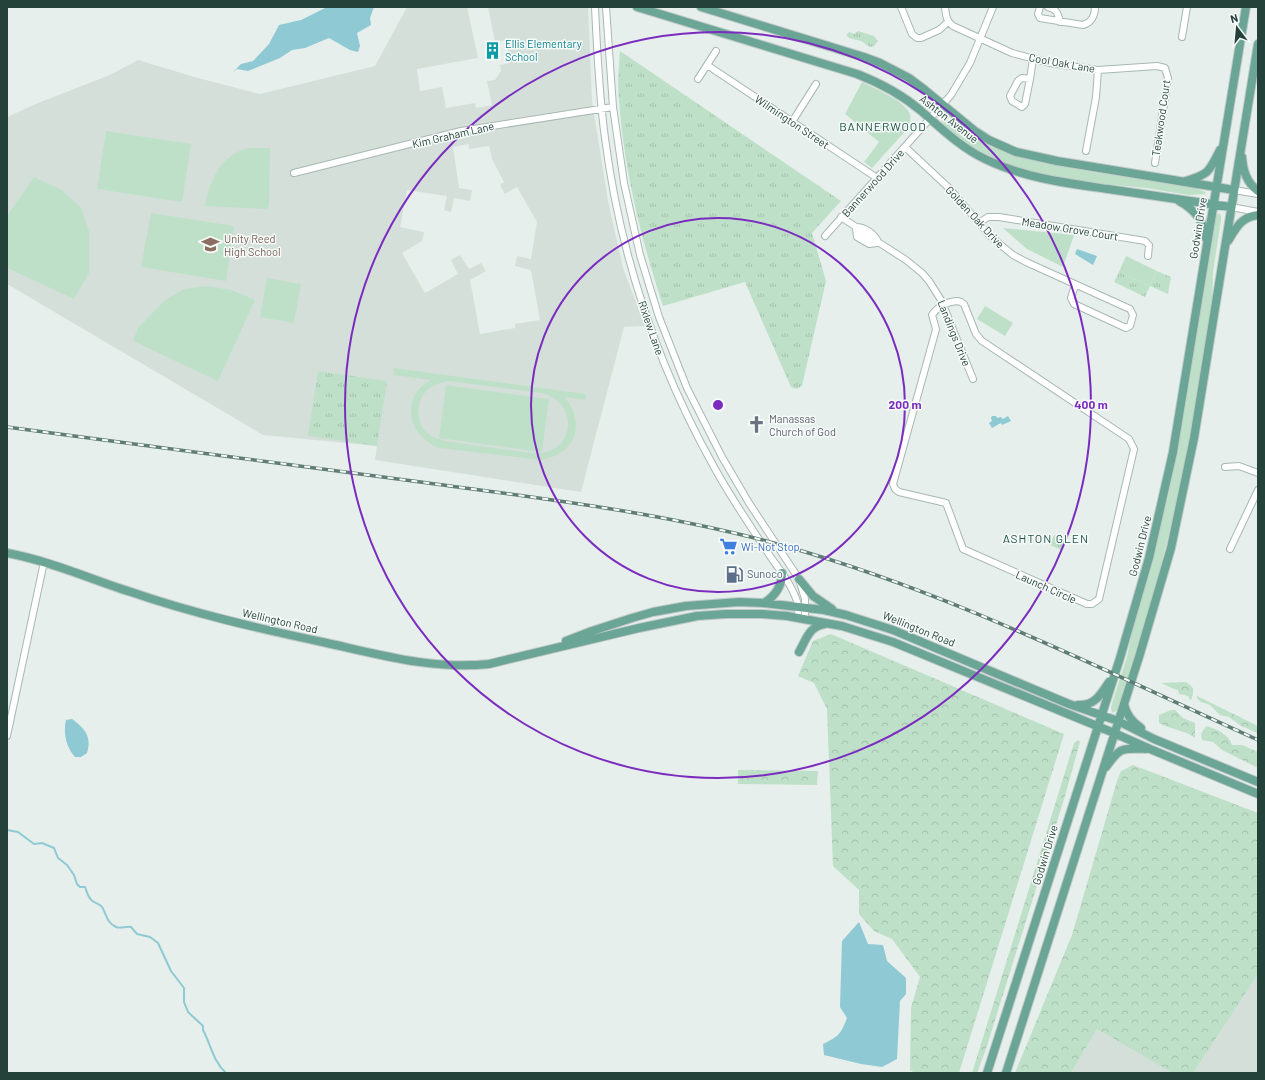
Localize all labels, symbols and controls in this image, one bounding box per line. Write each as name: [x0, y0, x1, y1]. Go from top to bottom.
north arrow: [1217, 8, 1257, 48]
text: N: [1229, 11, 1239, 25]
place label: Ellis Elementary School: [505, 37, 582, 63]
building icon: Ellis Elementary School: [482, 40, 502, 60]
street label: Cool Oak Lane: [1028, 50, 1096, 75]
street label: Teakwood Court: [1149, 79, 1172, 157]
street label: Wilmington Street: [753, 92, 832, 151]
street label: Ashton Avenue: [917, 92, 981, 146]
street label: Kim Graham Lane: [411, 119, 495, 150]
district label: BANNERWOOD: [839, 119, 927, 133]
street label: Bannerwood Drive: [839, 146, 907, 219]
street label: Golden Oak Drive: [943, 183, 1007, 250]
street label: Godwin Drive: [1186, 196, 1209, 260]
street label: Meadow Grove Court: [1021, 214, 1119, 243]
place label: Unity Reed High School: [224, 232, 281, 258]
school or university icon: Unity Reed High School: [201, 235, 221, 255]
street label: Landings Drive: [935, 298, 974, 368]
street label: Rixlew Lane: [636, 299, 667, 357]
text: 200 m: [889, 397, 921, 411]
text: 400 m: [1074, 397, 1108, 411]
centre of rings: [711, 398, 725, 412]
place label: Manassas Church of God: [769, 412, 836, 438]
church icon: Manassas Church of God: [746, 415, 766, 435]
street label: Godwin Drive: [1126, 514, 1153, 578]
district label: ASHTON GLEN: [1003, 531, 1089, 545]
supermarket icon: Wi-Not Stop: [718, 537, 738, 557]
place label: Wi-Not Stop: [741, 540, 800, 553]
fuel station icon: Sunoco: [724, 564, 744, 584]
place label: Sunoco: [747, 567, 783, 580]
street label: Launch Circle: [1014, 567, 1079, 606]
street label: Wellington Road: [241, 606, 319, 636]
street label: Wellington Road: [881, 608, 957, 649]
street label: Godwin Drive: [1029, 823, 1060, 886]

